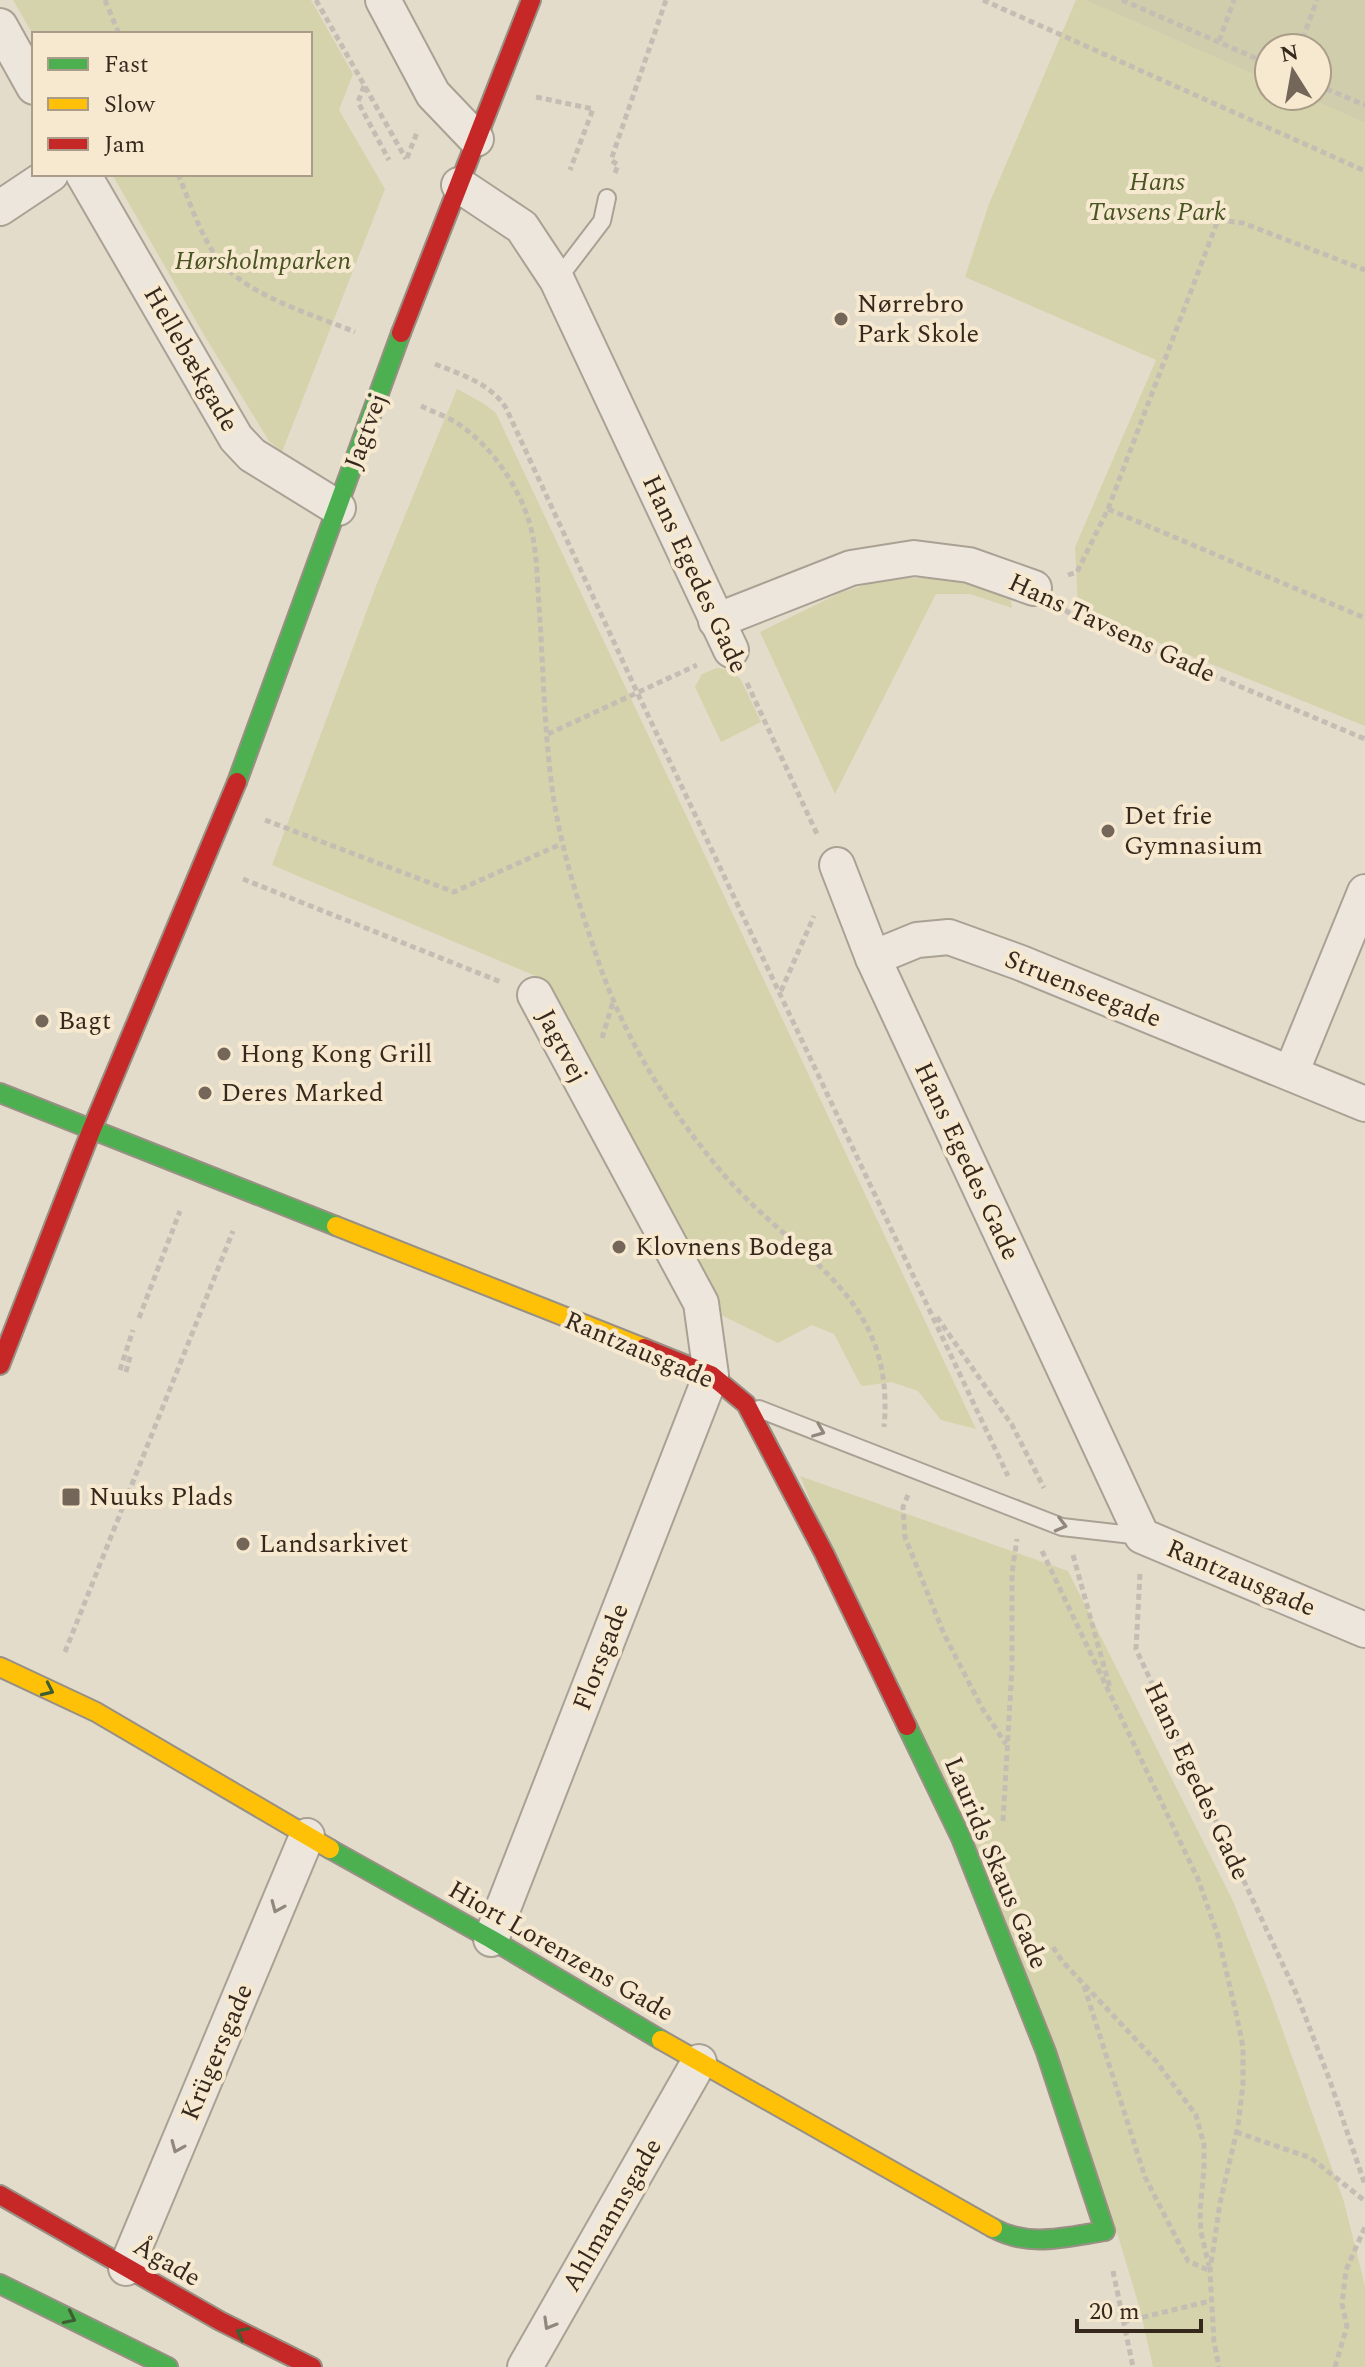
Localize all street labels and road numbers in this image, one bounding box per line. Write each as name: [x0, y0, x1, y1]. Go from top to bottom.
street label: Hellebækgade: [133, 278, 249, 440]
street label: Jagtvej: [334, 387, 398, 475]
street label: Hans Egedes Gade: [631, 468, 759, 680]
street label: Hans Tavsens Gade: [1002, 562, 1222, 694]
street label: Struenseegade: [998, 939, 1168, 1039]
street label: Jagtvej: [526, 1002, 598, 1090]
street label: Hans Egedes Gade: [903, 1055, 1031, 1267]
street label: Rantzausgade: [558, 1301, 720, 1399]
street label: Rantzausgade: [1160, 1529, 1322, 1627]
street label: Florsgade: [562, 1597, 640, 1717]
street label: Hans Egedes Gade: [1133, 1675, 1261, 1887]
street label: Laurids Skaus Gade: [933, 1751, 1059, 1975]
street label: Hiort Lorenzens Gade: [441, 1870, 681, 2032]
street label: Krügersgade: [170, 1977, 264, 2127]
street label: Ahlmannsgade: [552, 2131, 672, 2299]
street label: Ågade: [125, 2226, 209, 2298]

